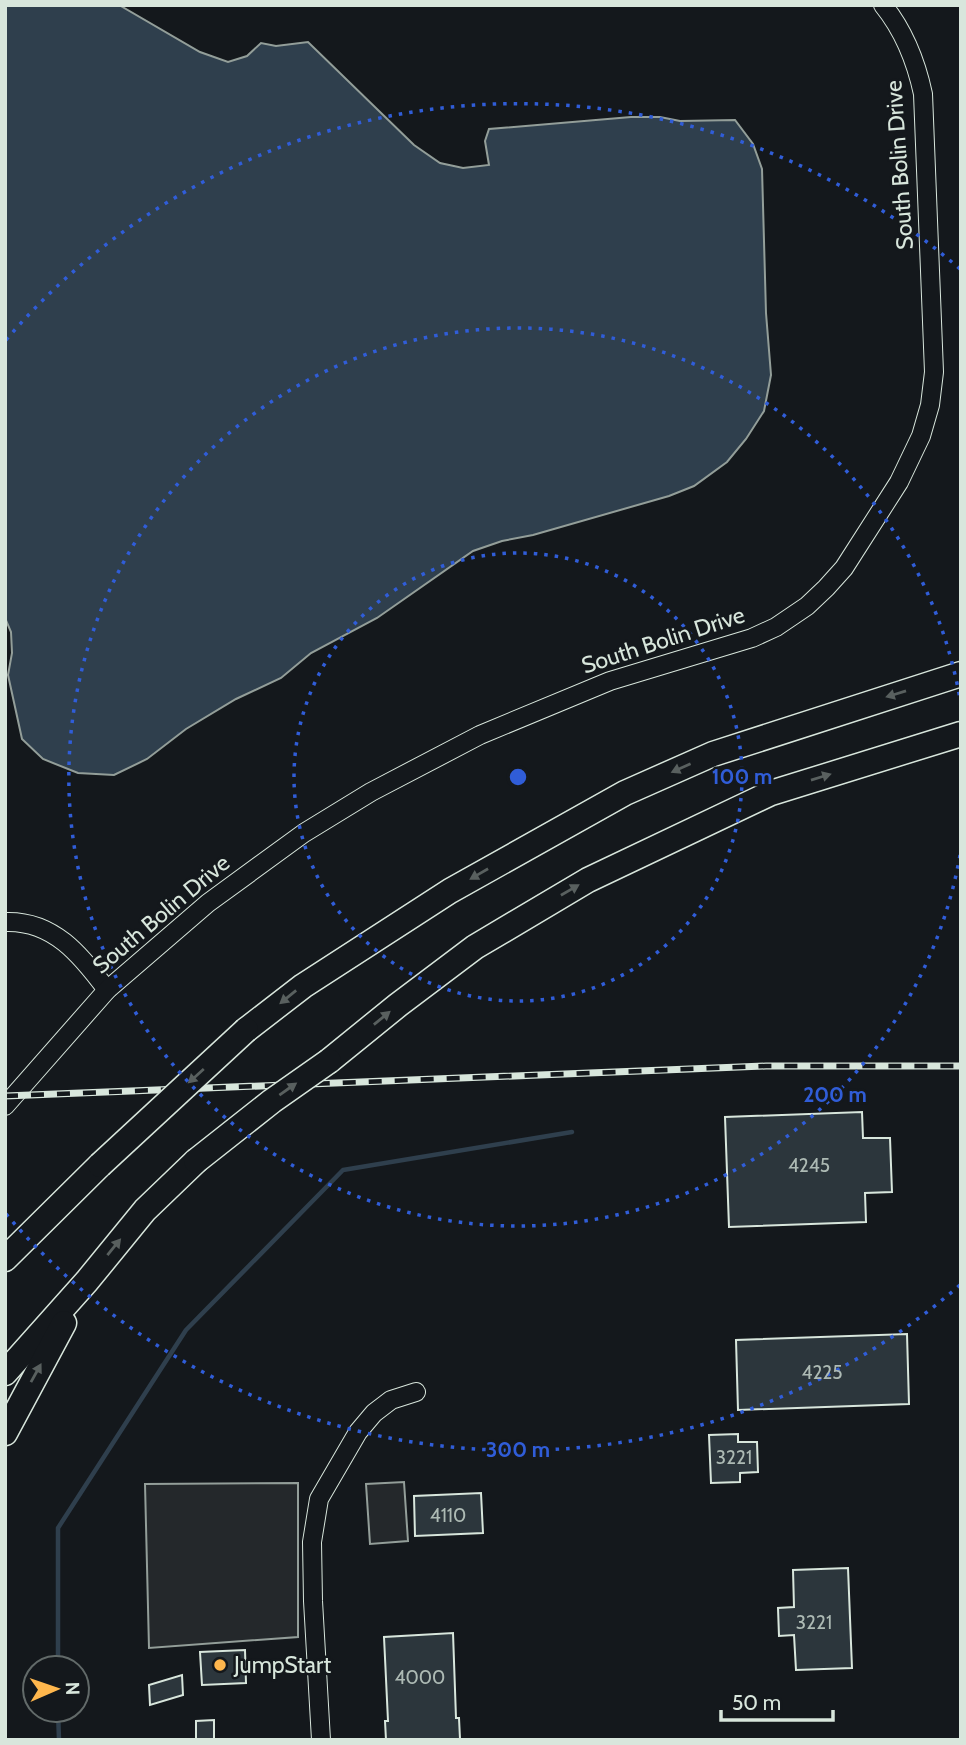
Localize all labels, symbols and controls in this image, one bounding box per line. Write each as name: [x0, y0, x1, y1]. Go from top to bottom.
street label: South Bolin Drive: [879, 79, 919, 251]
street label: South Bolin Drive: [578, 600, 748, 680]
one-way arrow: [885, 689, 906, 700]
one-way arrow: [670, 763, 691, 774]
text: 100 m: [712, 764, 772, 789]
centre of rings: [506, 765, 530, 789]
one-way arrow: [811, 772, 832, 782]
street label: South Bolin Drive: [87, 849, 235, 979]
one-way arrow: [470, 868, 489, 880]
one-way arrow: [560, 884, 579, 897]
one-way arrow: [280, 990, 298, 1005]
one-way arrow: [373, 1011, 390, 1026]
one-way arrow: [187, 1068, 205, 1084]
one-way arrow: [279, 1082, 297, 1096]
text: 200 m: [803, 1082, 867, 1107]
house number: 4245: [788, 1154, 830, 1177]
one-way arrow: [106, 1239, 121, 1257]
house number: 4225: [801, 1361, 843, 1384]
one-way arrow: [30, 1363, 42, 1382]
text: 300 m: [486, 1437, 550, 1462]
house number: 3221: [716, 1446, 752, 1469]
house number: 4110: [430, 1504, 466, 1527]
house number: 3221: [796, 1611, 832, 1634]
place label: JumpStart: [233, 1651, 331, 1679]
north arrow: [21, 1654, 91, 1724]
marker: JumpStart: [212, 1657, 228, 1673]
house number: 4000: [395, 1666, 445, 1689]
scale bar: [721, 1678, 833, 1722]
text: N: [61, 1681, 84, 1696]
text: 50 m: [732, 1690, 781, 1715]

